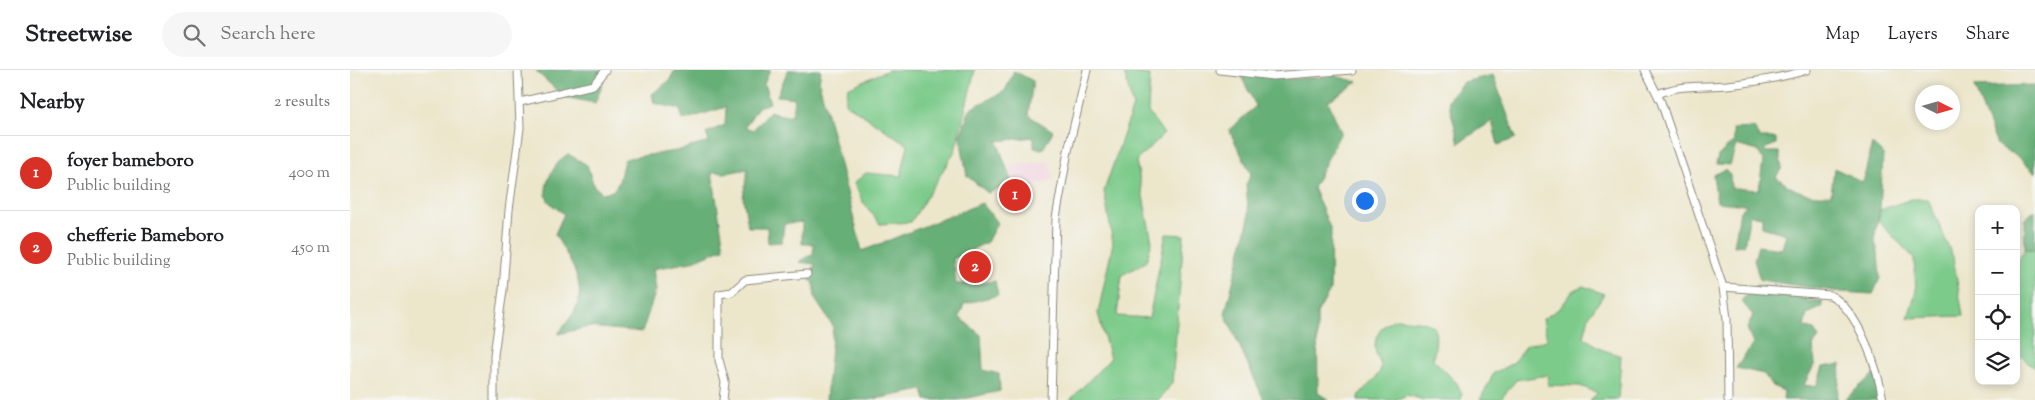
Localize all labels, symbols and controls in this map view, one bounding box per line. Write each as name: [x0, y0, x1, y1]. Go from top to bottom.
search box: [162, 12, 512, 57]
text: Streetwise: [25, 18, 132, 52]
icon: search: [180, 21, 208, 49]
text: Search here: [220, 21, 316, 48]
text: Map: [1825, 22, 1860, 48]
text: Layers: [1888, 22, 1938, 48]
text: Share: [1966, 22, 2010, 48]
north arrow: [1915, 85, 1960, 130]
text: Nearby: [20, 88, 85, 118]
text: 2 results: [274, 91, 330, 114]
text: foyer bameboro: [67, 148, 194, 175]
text: 1: [33, 162, 39, 185]
text: 400 m: [289, 162, 330, 185]
text: Public building: [67, 175, 171, 198]
pin: 1: [999, 176, 1031, 214]
your location: [1352, 188, 1378, 214]
map controls: [1975, 205, 2020, 385]
button: +: [1975, 205, 2020, 250]
text: chefferie Bameboro: [67, 223, 224, 250]
text: 2: [32, 237, 40, 260]
text: 450 m: [291, 237, 330, 260]
pin: 2: [959, 248, 991, 286]
text: Public building: [67, 250, 171, 273]
button: −: [1975, 250, 2020, 295]
button: locate: [1975, 295, 2020, 340]
button: layers: [1975, 340, 2020, 385]

